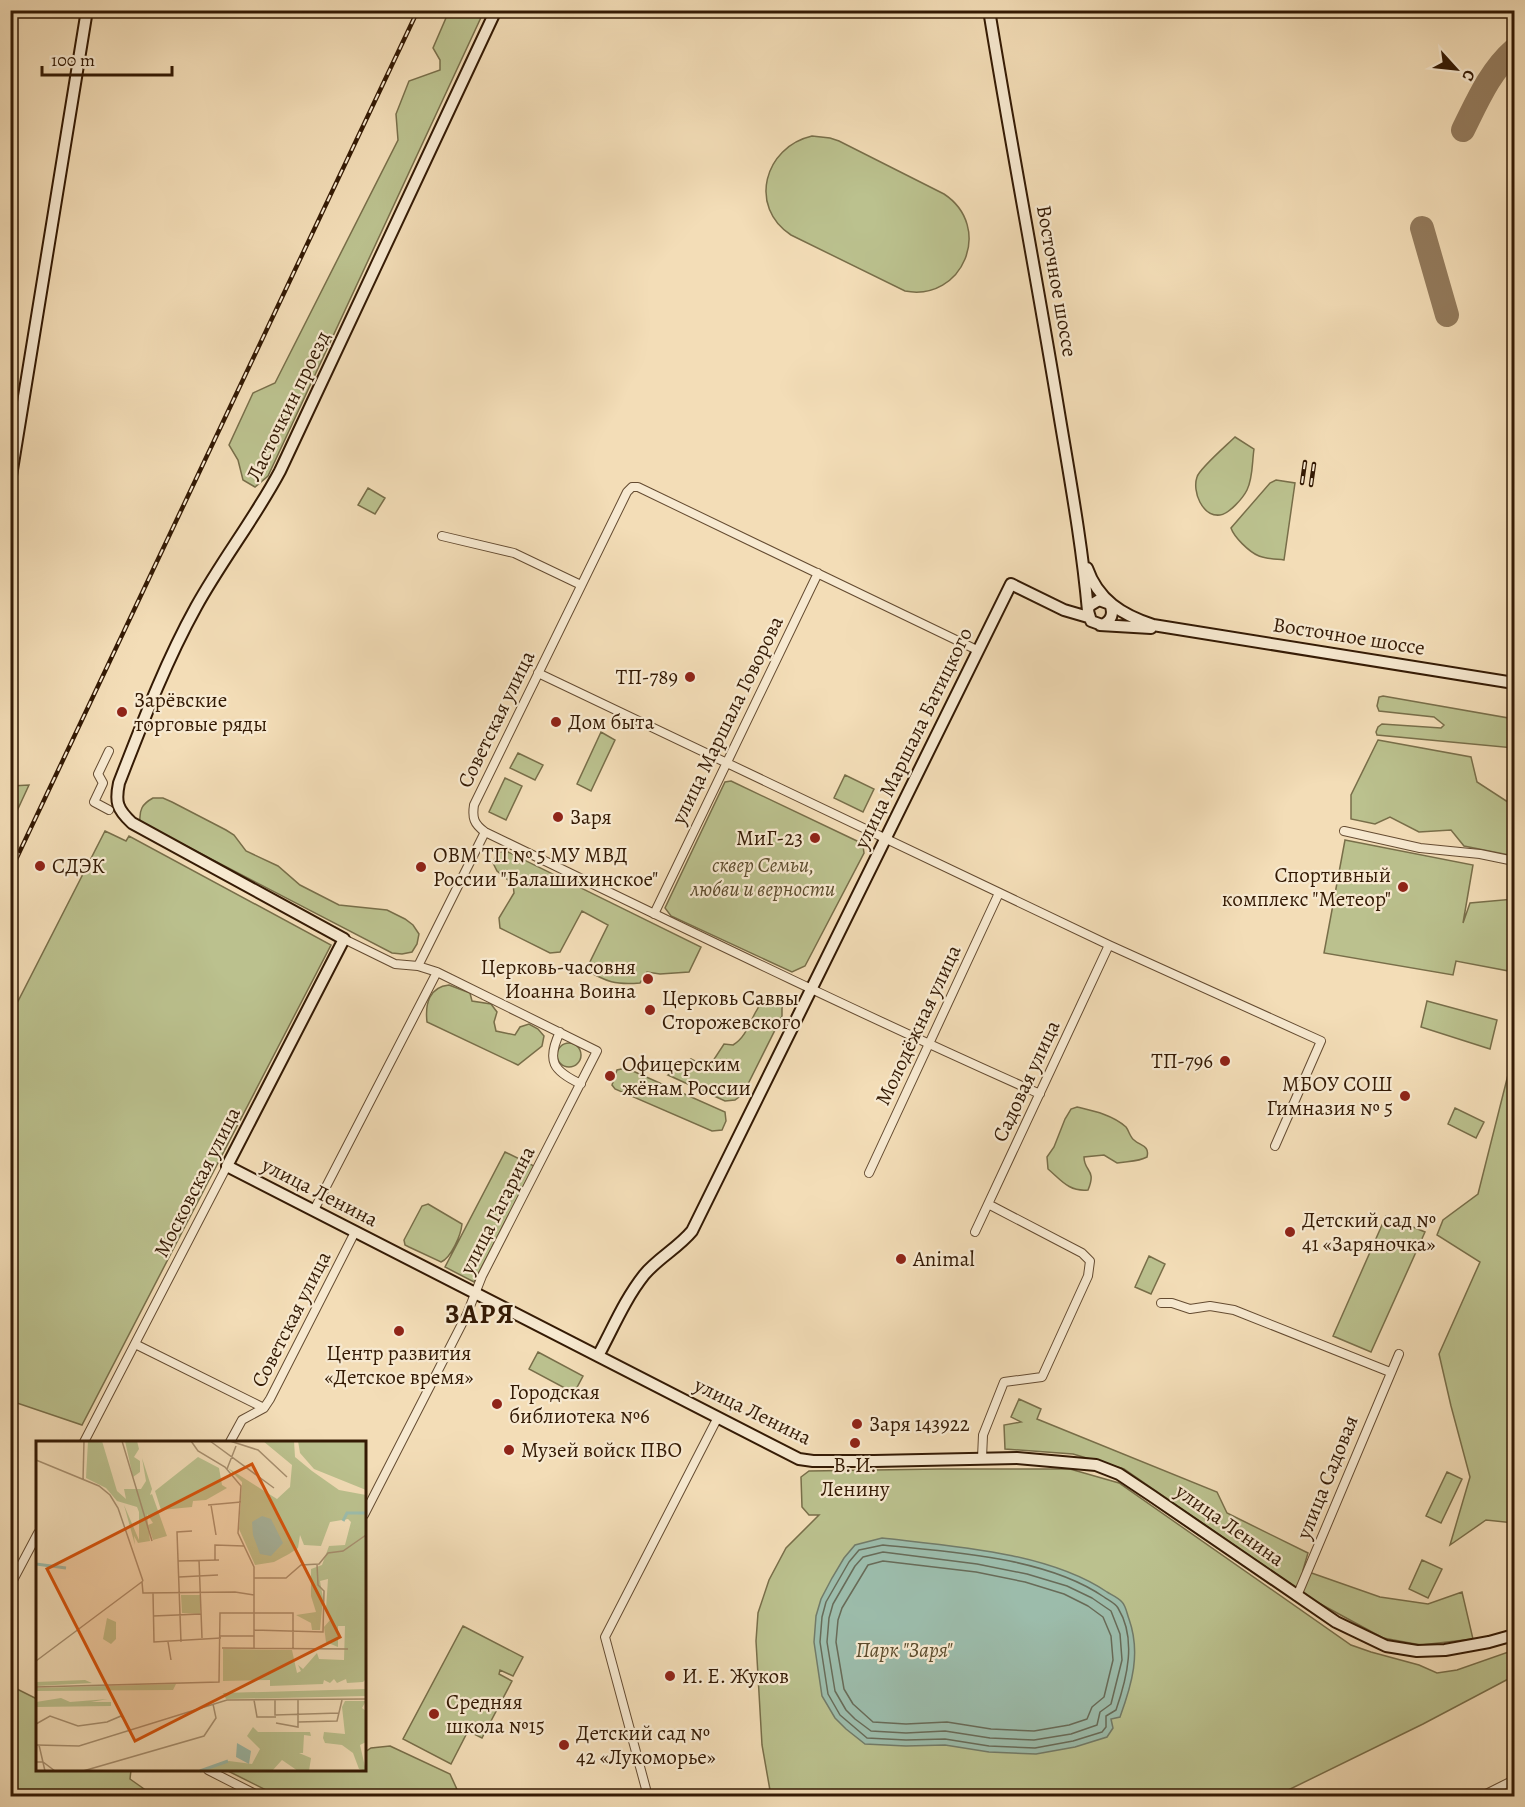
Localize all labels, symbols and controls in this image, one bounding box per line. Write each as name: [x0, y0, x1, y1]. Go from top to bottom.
scale bar: [42, 39, 172, 77]
north arrow: [1426, 39, 1486, 99]
text: 100 m: [51, 48, 95, 72]
text: С: [1456, 66, 1481, 85]
street label: Восточное шоссе: [1030, 203, 1084, 359]
street label: Ласточкин проезд: [239, 326, 337, 486]
street label: Восточное шоссе: [1271, 610, 1427, 662]
street label: улица Маршала Говорова: [664, 611, 790, 830]
street label: улица Маршала Батицкого: [847, 623, 979, 854]
street label: Советская улица: [451, 645, 541, 792]
place label: ТП-789: [616, 663, 678, 691]
marker: ТП-789: [683, 670, 697, 684]
place label: Зарёвские торговые ряды: [134, 686, 267, 738]
marker: Зарёвские торговые ряды: [115, 705, 129, 719]
place label: Дом быта: [568, 708, 655, 736]
marker: Дом быта: [549, 715, 563, 729]
place label: Заря: [570, 803, 612, 831]
marker: Заря: [551, 810, 565, 824]
place label: МиГ-23: [736, 824, 803, 852]
marker: МиГ-23: [808, 831, 822, 845]
place label: ОВМ ТП № 5 МУ МВД России "Балашихинское": [433, 841, 658, 893]
park label: сквер Семьи, любви и верности: [690, 851, 835, 903]
place label: СДЭК: [52, 852, 106, 880]
marker: СДЭК: [33, 859, 47, 873]
marker: ОВМ ТП № 5 МУ МВД России "Балашихинское": [414, 860, 428, 874]
place label: Спортивный комплекс "Метеор": [1222, 861, 1391, 913]
marker: Спортивный комплекс "Метеор": [1396, 880, 1410, 894]
street label: Молодёжная улица: [869, 940, 968, 1110]
place label: Церковь-часовня Иоанна Воина: [481, 953, 636, 1005]
marker: Церковь-часовня Иоанна Воина: [641, 972, 655, 986]
place label: Церковь Саввы Сторожевского: [662, 984, 801, 1036]
marker: Церковь Саввы Сторожевского: [643, 1003, 657, 1017]
street label: Садовая улица: [986, 1015, 1067, 1146]
place label: ТП-796: [1151, 1047, 1213, 1075]
place label: Офицерским жёнам России: [622, 1050, 751, 1102]
marker: ТП-796: [1218, 1054, 1232, 1068]
marker: Офицерским жёнам России: [603, 1069, 617, 1083]
place label: МБОУ СОШ Гимназия № 5: [1266, 1070, 1393, 1122]
marker: МБОУ СОШ Гимназия № 5: [1398, 1089, 1412, 1103]
street label: Московская улица: [147, 1102, 247, 1262]
street label: улица Гагарина: [452, 1141, 541, 1280]
street label: улица Ленина: [256, 1150, 383, 1233]
place label: Детский сад № 41 «Заряночка»: [1302, 1206, 1436, 1258]
marker: Детский сад № 41 «Заряночка»: [1283, 1225, 1297, 1239]
place label: Animal: [912, 1245, 975, 1273]
street label: Советская улица: [245, 1246, 338, 1392]
marker: Animal: [894, 1252, 908, 1266]
district label: ЗАРЯ: [445, 1296, 515, 1332]
marker: Центр развития «Детское время»: [392, 1324, 406, 1338]
place label: Центр развития «Детское время»: [325, 1339, 474, 1391]
street label: улица Ленина: [689, 1370, 817, 1452]
place label: Городская библиотека №6: [509, 1378, 650, 1430]
marker: Городская библиотека №6: [490, 1397, 504, 1411]
place label: Заря 143922: [869, 1410, 970, 1438]
street label: улица Садовая: [1289, 1411, 1365, 1544]
marker: Заря 143922: [850, 1417, 864, 1431]
place label: Музей войск ПВО: [521, 1436, 682, 1464]
marker: В. И. Ленину: [848, 1436, 862, 1450]
inset map: [36, 1441, 366, 1771]
marker: Музей войск ПВО: [502, 1443, 516, 1457]
place label: В. И. Ленину: [820, 1451, 890, 1503]
street label: улица Ленина: [1169, 1477, 1290, 1573]
park label: Парк "Заря": [856, 1636, 953, 1664]
place label: И. Е. Жуков: [682, 1662, 789, 1690]
marker: И. Е. Жуков: [663, 1669, 677, 1683]
place label: Средняя школа №15: [446, 1688, 545, 1740]
marker: Средняя школа №15: [427, 1707, 441, 1721]
place label: Детский сад № 42 «Лукоморье»: [576, 1719, 716, 1771]
marker: Детский сад № 42 «Лукоморье»: [557, 1738, 571, 1752]

